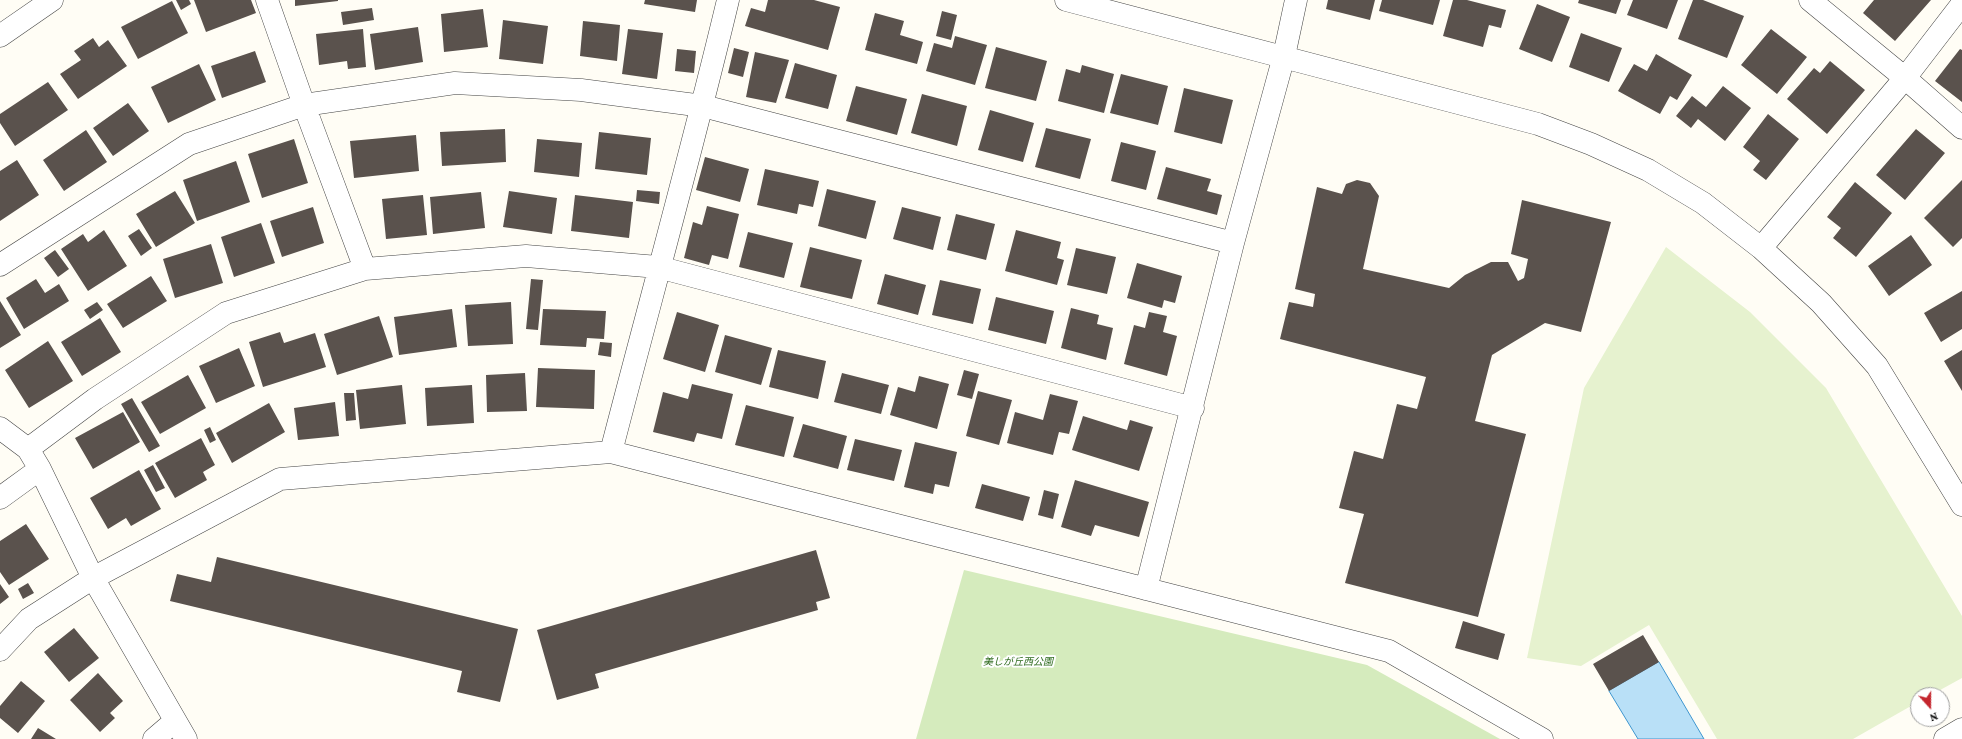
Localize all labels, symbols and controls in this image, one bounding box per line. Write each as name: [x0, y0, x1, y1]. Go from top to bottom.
park label: 美しが丘西公園: [983, 656, 1053, 668]
north arrow: [1910, 687, 1950, 727]
text: N: [1928, 710, 1940, 724]

